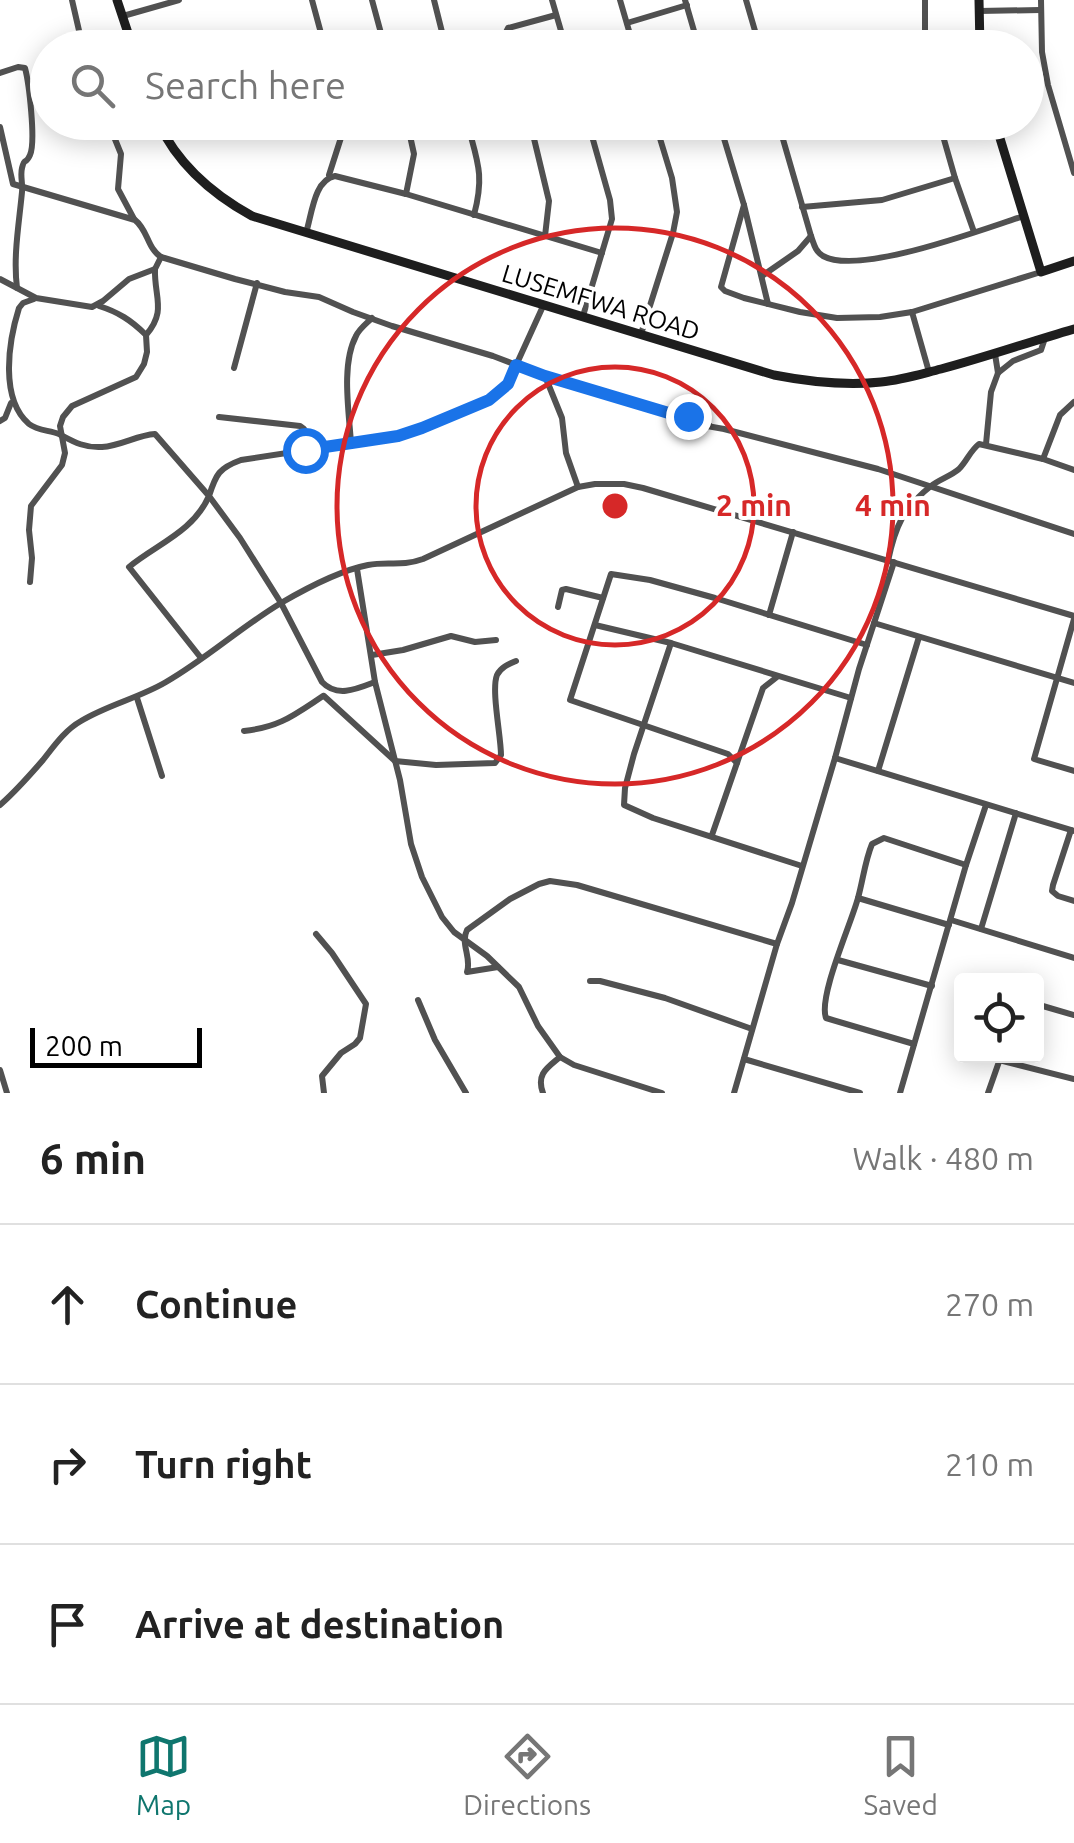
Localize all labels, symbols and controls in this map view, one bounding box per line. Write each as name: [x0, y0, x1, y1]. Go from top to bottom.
search box: [30, 30, 1044, 140]
icon: search: [65, 58, 120, 113]
text: Search here: [145, 64, 346, 106]
street label: LUSEMFWA ROAD: [499, 259, 703, 345]
route end: [666, 394, 712, 440]
route start: [283, 428, 329, 474]
centre of rings: [597, 488, 633, 524]
text: 2 min: [716, 488, 792, 522]
text: 4 min: [855, 488, 931, 522]
map controls: [954, 973, 1044, 1063]
button: locate: [954, 973, 1044, 1063]
scale bar: [30, 1023, 202, 1068]
text: 200 m: [45, 1030, 123, 1061]
text: 6 min: [40, 1135, 146, 1182]
text: Walk · 480 m: [852, 1140, 1034, 1176]
icon: ahead: [40, 1277, 95, 1332]
text: Continue: [135, 1283, 297, 1325]
text: 270 m: [945, 1286, 1034, 1322]
icon: right: [40, 1437, 95, 1492]
text: Turn right: [135, 1443, 312, 1485]
text: 210 m: [945, 1446, 1034, 1482]
icon: arrive: [40, 1597, 95, 1652]
text: Arrive at destination: [135, 1603, 504, 1645]
tab: Map: [136, 1729, 191, 1820]
tab: Directions: [463, 1729, 591, 1820]
tab: Saved: [863, 1729, 938, 1820]

